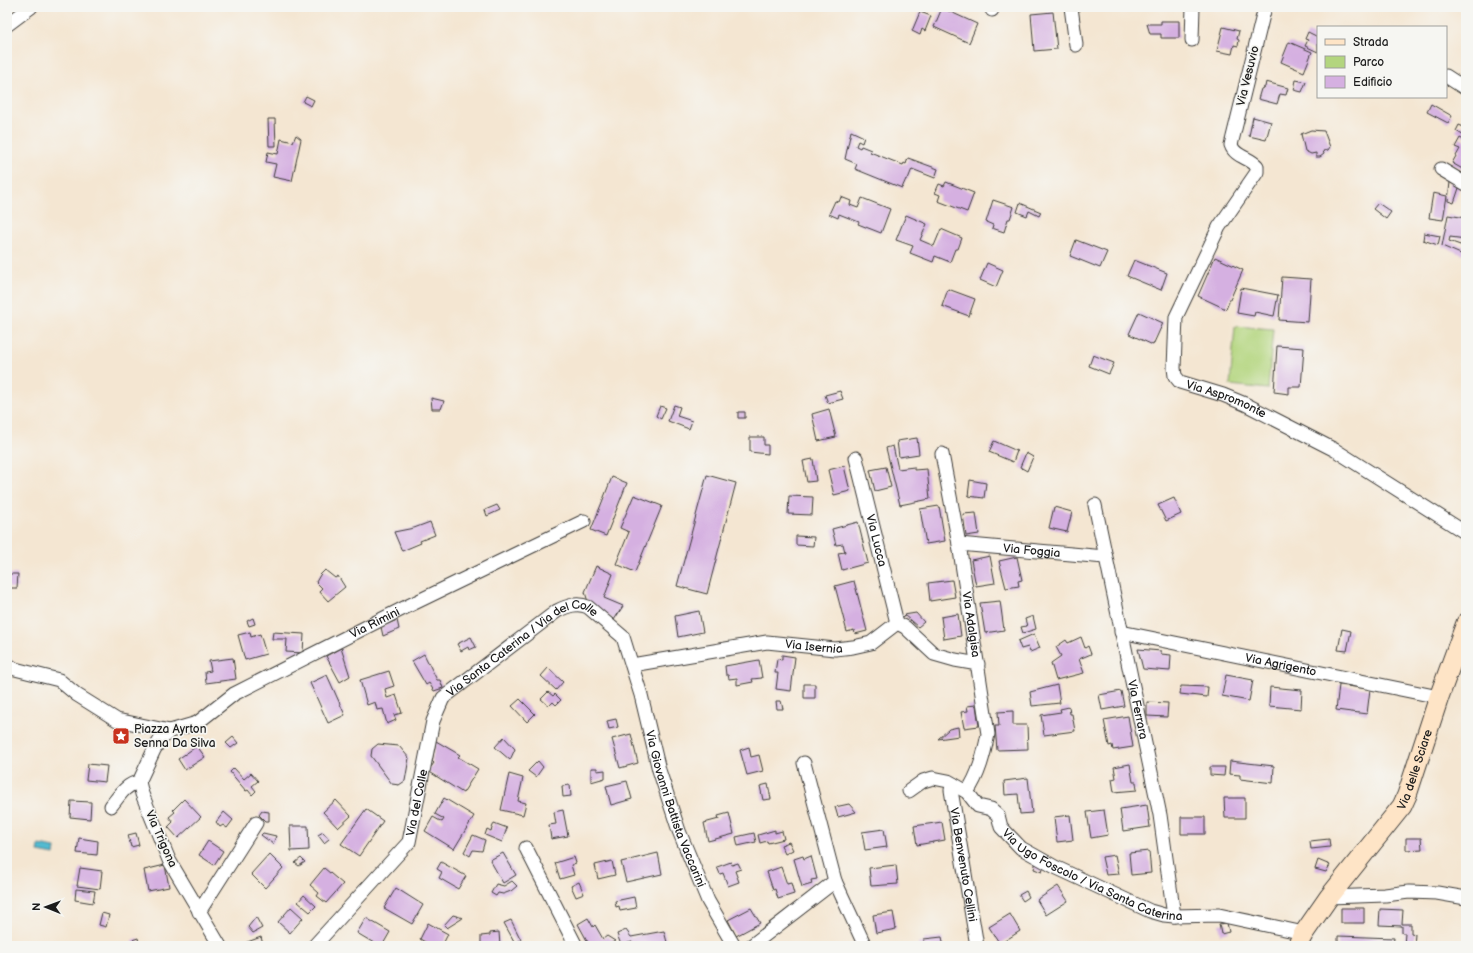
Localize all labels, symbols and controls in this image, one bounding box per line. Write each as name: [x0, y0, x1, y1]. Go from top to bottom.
legend: [1317, 26, 1447, 98]
text: Strada: [1353, 35, 1389, 50]
street label: Via Vesuvio: [1233, 44, 1263, 108]
text: Parco: [1353, 55, 1384, 70]
text: Edificio: [1353, 75, 1393, 90]
street label: Via Aspromonte: [1184, 377, 1269, 421]
street label: Via Lucca: [863, 513, 890, 568]
street label: Via Foggia: [1002, 540, 1061, 561]
street label: Via Adalgisa: [959, 591, 984, 659]
street label: Via Santa Caterina / Via del Colle: [444, 597, 601, 700]
street label: Via Rimini: [347, 604, 402, 642]
street label: Via Isernia: [784, 636, 844, 657]
street label: Via Agrigento: [1244, 650, 1318, 679]
street label: Via Ferrara: [1124, 678, 1151, 741]
place label: Piazza Ayrton Senna Da Silva: [134, 722, 216, 751]
place icon: Piazza Ayrton Senna Da Silva: [111, 726, 131, 746]
street label: Via delle Sciare: [1394, 727, 1435, 812]
street label: Via Giovanni Battista Vaccarini: [642, 729, 709, 890]
street label: Via del Colle: [403, 768, 431, 837]
street label: Via Benvenuto Cellini: [947, 806, 980, 923]
street label: Via Trigona: [142, 808, 180, 870]
street label: Via Ugo Foscolo / Via Santa Caterina: [999, 825, 1183, 924]
north arrow: [26, 887, 66, 927]
text: N: [30, 903, 43, 911]

